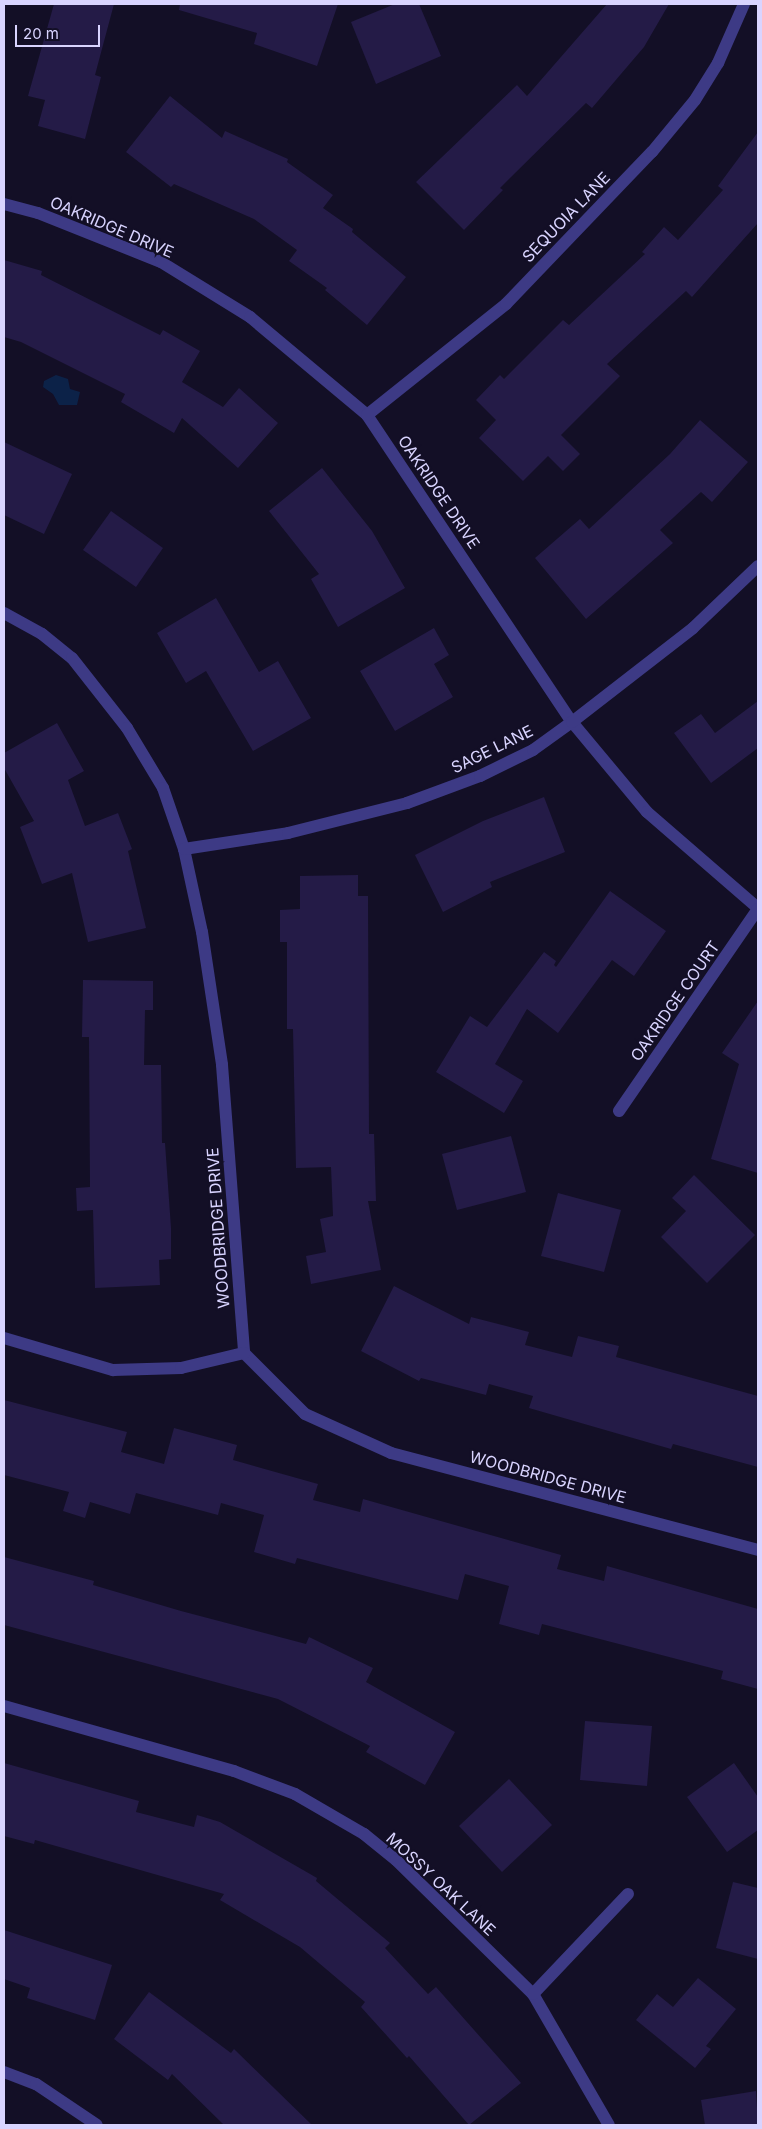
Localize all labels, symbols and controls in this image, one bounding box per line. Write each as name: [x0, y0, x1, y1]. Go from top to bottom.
scale bar: [18, 15, 102, 47]
text: 20 m: [23, 24, 59, 43]
street label: SEQUOIA LANE: [518, 168, 614, 266]
street label: OAKRIDGE DRIVE: [47, 192, 177, 262]
street label: OAKRIDGE DRIVE: [394, 432, 484, 552]
street label: SAGE LANE: [448, 721, 536, 777]
street label: OAKRIDGE COURT: [626, 937, 724, 1065]
street label: WOODBRIDGE DRIVE: [203, 1147, 233, 1309]
street label: WOODBRIDGE DRIVE: [468, 1447, 628, 1507]
street label: MOSSY OAK LANE: [382, 1828, 500, 1940]

